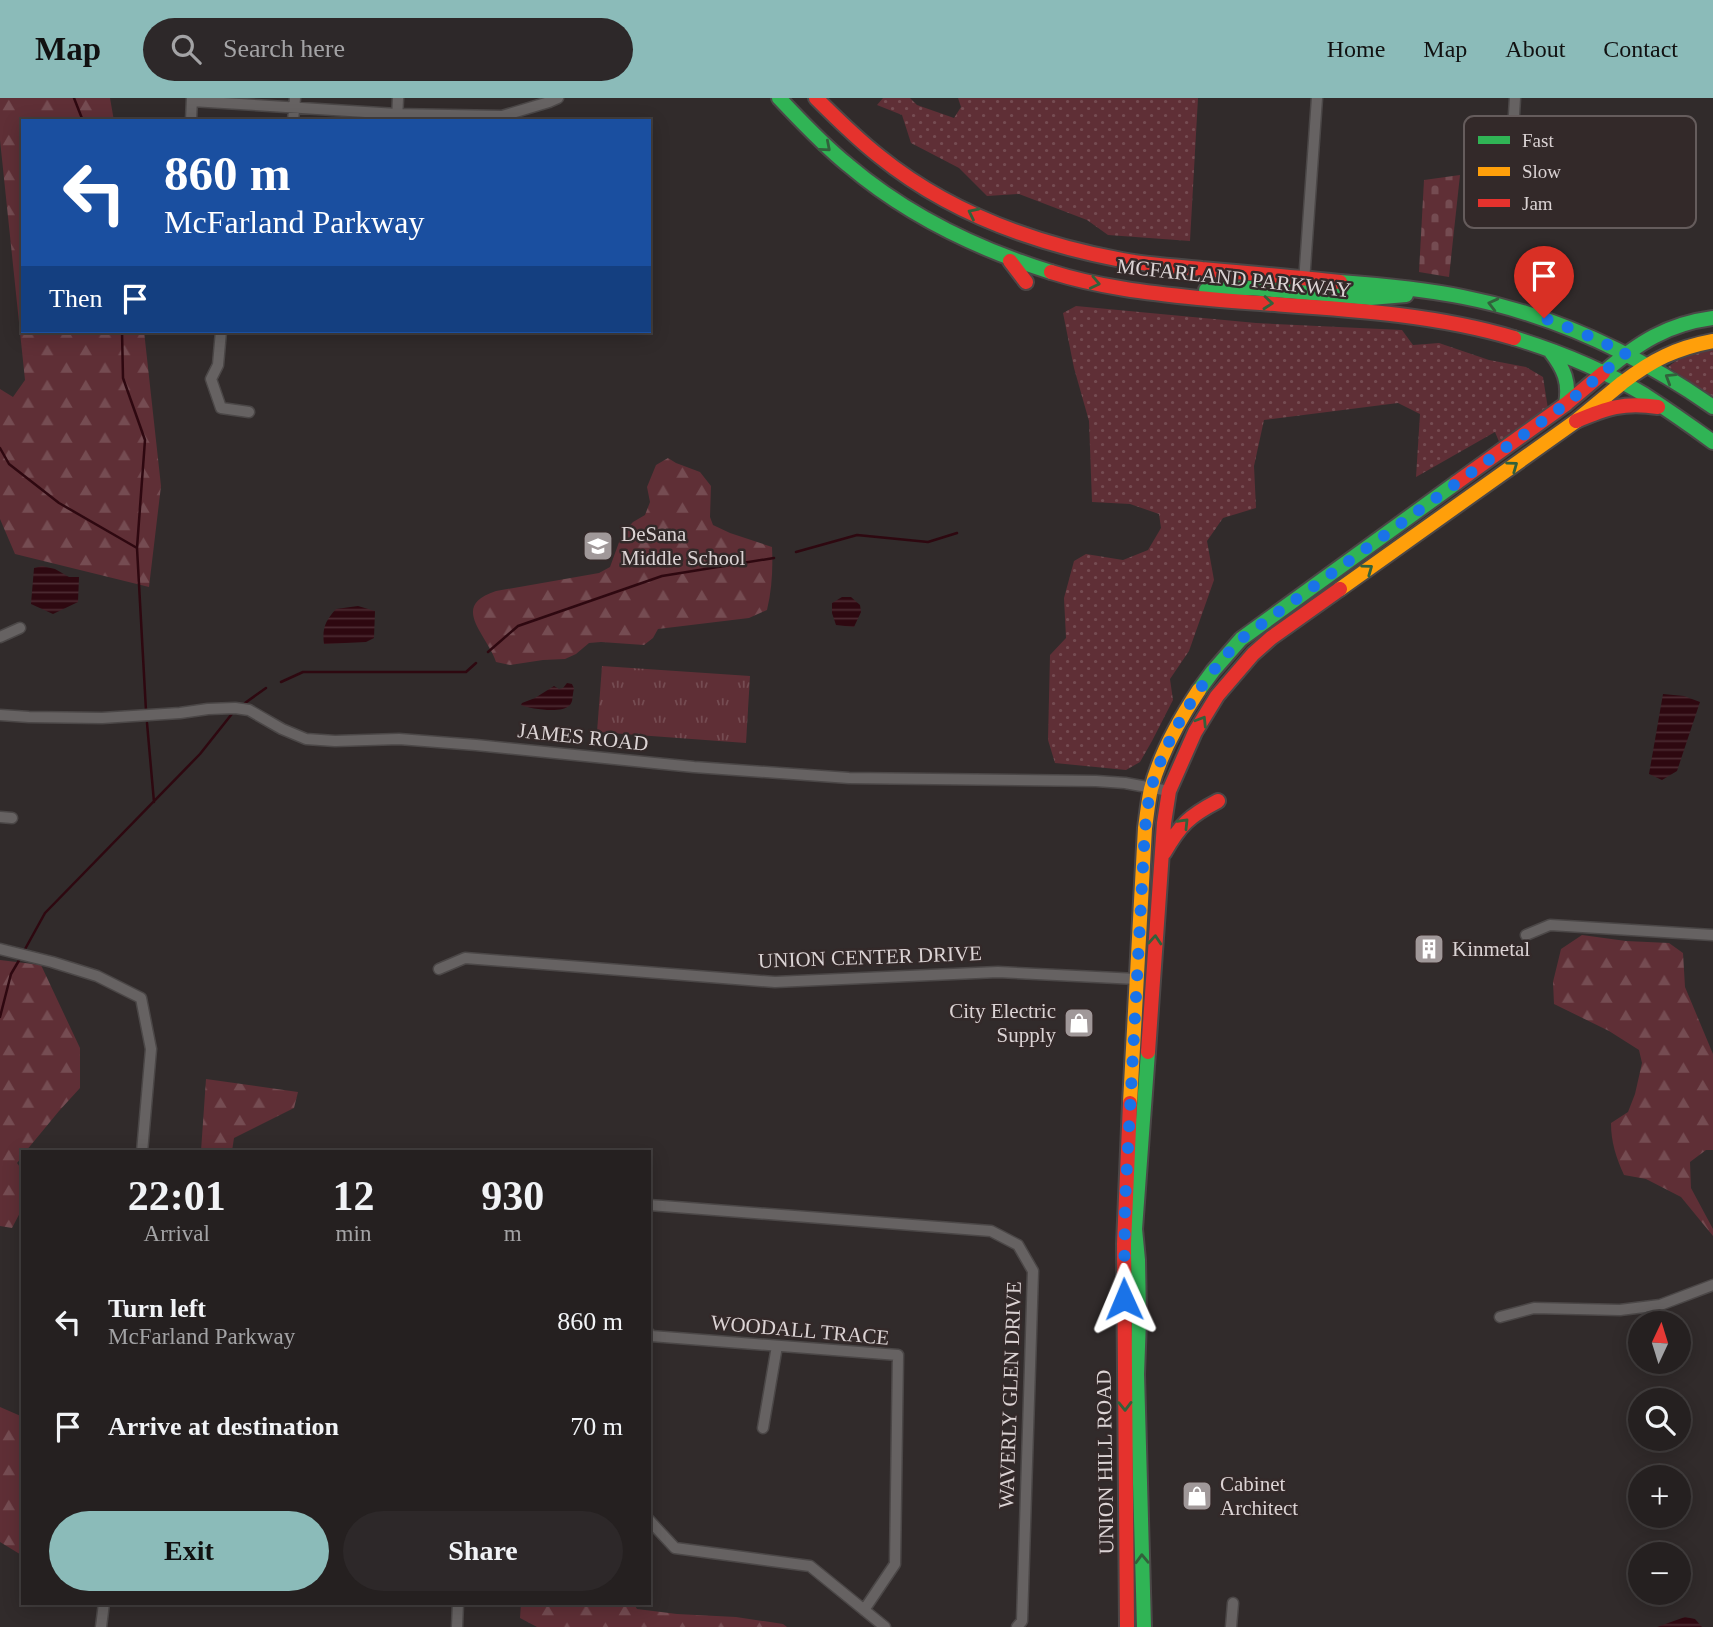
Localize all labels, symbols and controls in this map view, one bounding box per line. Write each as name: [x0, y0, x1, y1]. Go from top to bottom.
search box: [143, 18, 633, 81]
icon: search: [167, 30, 205, 68]
text: Map: [35, 31, 101, 67]
text: Search here: [223, 34, 345, 63]
text: Home: [1327, 36, 1385, 62]
text: Map: [1423, 36, 1467, 62]
text: About: [1505, 36, 1565, 62]
text: Contact: [1603, 36, 1678, 62]
legend: [1464, 116, 1696, 228]
text: Fast: [1522, 130, 1554, 151]
one-way arrow: [818, 139, 831, 151]
text: 860 m: [164, 146, 291, 201]
icon: left: [49, 147, 140, 238]
text: Slow: [1522, 161, 1561, 182]
text: Jam: [1522, 193, 1553, 214]
text: McFarland Parkway: [164, 204, 424, 240]
one-way arrow: [968, 208, 980, 222]
pin: [1514, 246, 1574, 318]
street label: MCFARLAND PARKWAY: [1116, 254, 1352, 302]
icon: arrive: [1525, 257, 1563, 295]
one-way arrow: [1089, 275, 1101, 290]
icon: arrive: [116, 280, 154, 318]
text: Then: [49, 284, 102, 313]
one-way arrow: [1263, 296, 1274, 311]
one-way arrow: [1487, 298, 1499, 312]
one-way arrow: [1665, 374, 1678, 387]
one-way arrow: [1505, 462, 1518, 474]
place label: DeSana Middle School: [621, 522, 745, 570]
school or university icon: DeSana Middle School: [581, 529, 615, 563]
one-way arrow: [1360, 565, 1373, 577]
one-way arrow: [1194, 716, 1207, 729]
street label: JAMES ROAD: [516, 718, 650, 756]
one-way arrow: [1176, 819, 1189, 832]
building icon: Kinmetal: [1412, 932, 1446, 966]
one-way arrow: [1148, 935, 1163, 946]
place label: Kinmetal: [1452, 937, 1530, 961]
street label: UNION CENTER DRIVE: [758, 941, 982, 973]
place label: City Electric Supply: [949, 999, 1056, 1047]
shop icon: City Electric Supply: [1062, 1006, 1096, 1040]
text: 22:01: [128, 1173, 226, 1219]
text: 12: [333, 1173, 375, 1219]
text: 930: [481, 1173, 544, 1219]
text: Arrival: [144, 1221, 210, 1246]
text: min: [336, 1221, 371, 1246]
text: m: [504, 1221, 522, 1246]
position arrow: [1087, 1262, 1161, 1336]
street label: WAVERLY GLEN DRIVE: [994, 1281, 1026, 1509]
text: Turn left: [108, 1294, 206, 1323]
icon: left: [49, 1303, 87, 1341]
text: 860 m: [557, 1307, 623, 1336]
street label: WOODALL TRACE: [710, 1310, 890, 1350]
north arrow: [1628, 1311, 1690, 1374]
map controls: [1628, 1311, 1691, 1605]
text: McFarland Parkway: [108, 1324, 295, 1349]
street label: UNION HILL ROAD: [1091, 1369, 1119, 1555]
button: search: [1628, 1388, 1691, 1451]
one-way arrow: [1117, 1401, 1133, 1412]
icon: arrive: [49, 1408, 87, 1446]
text: Arrive at destination: [108, 1412, 339, 1441]
text: 70 m: [570, 1412, 623, 1441]
button: +: [1628, 1465, 1691, 1528]
place label: Cabinet Architect: [1220, 1472, 1298, 1520]
shop icon: Cabinet Architect: [1180, 1479, 1214, 1513]
button: Exit: [49, 1511, 329, 1591]
button: Share: [343, 1511, 623, 1591]
button: −: [1628, 1542, 1691, 1605]
one-way arrow: [1134, 1553, 1149, 1564]

